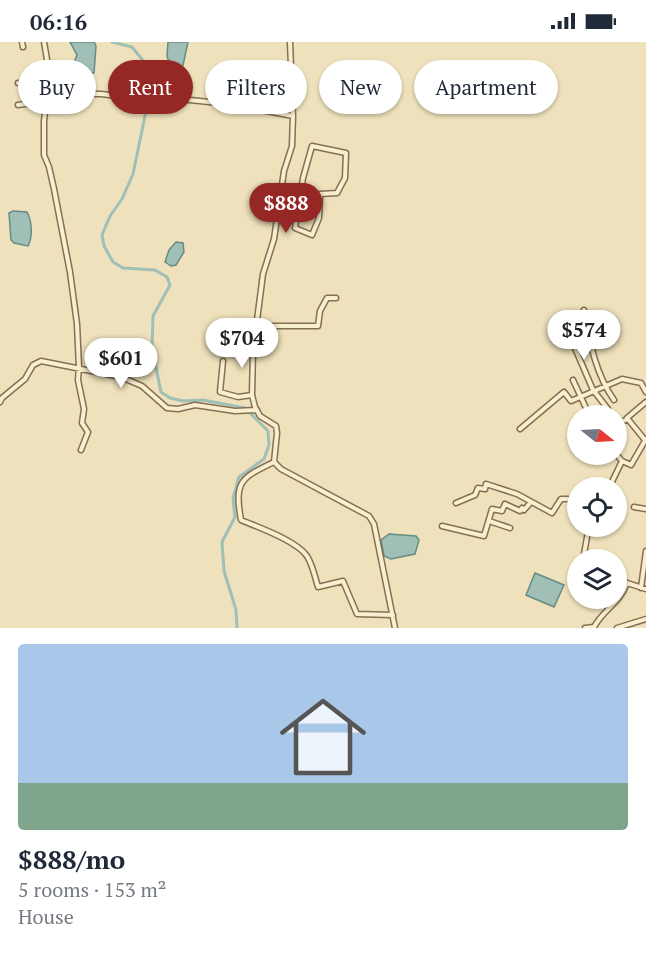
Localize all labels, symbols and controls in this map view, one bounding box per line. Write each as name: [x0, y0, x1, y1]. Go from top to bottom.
text: 06:16: [30, 7, 87, 36]
chip: Buy: [18, 60, 96, 114]
chip: Rent: [108, 60, 193, 114]
chip: Filters: [205, 60, 307, 114]
chip: New: [319, 60, 402, 114]
chip: Apartment: [414, 60, 558, 114]
pin: $888: [250, 183, 322, 234]
text: $888: [263, 189, 309, 216]
pin: $574: [548, 310, 620, 361]
text: $574: [561, 316, 607, 343]
pin: $704: [206, 318, 278, 369]
text: $704: [219, 324, 265, 351]
pin: $601: [85, 338, 157, 389]
text: $601: [98, 344, 144, 371]
north arrow: [567, 405, 627, 465]
map controls: [567, 405, 627, 609]
button: locate: [567, 477, 627, 537]
button: layers: [567, 549, 627, 609]
icon: home: [269, 683, 377, 791]
text: $888/mo: [18, 842, 125, 876]
text: 5 rooms · 153 m²: [18, 876, 166, 903]
text: House: [18, 903, 74, 930]

